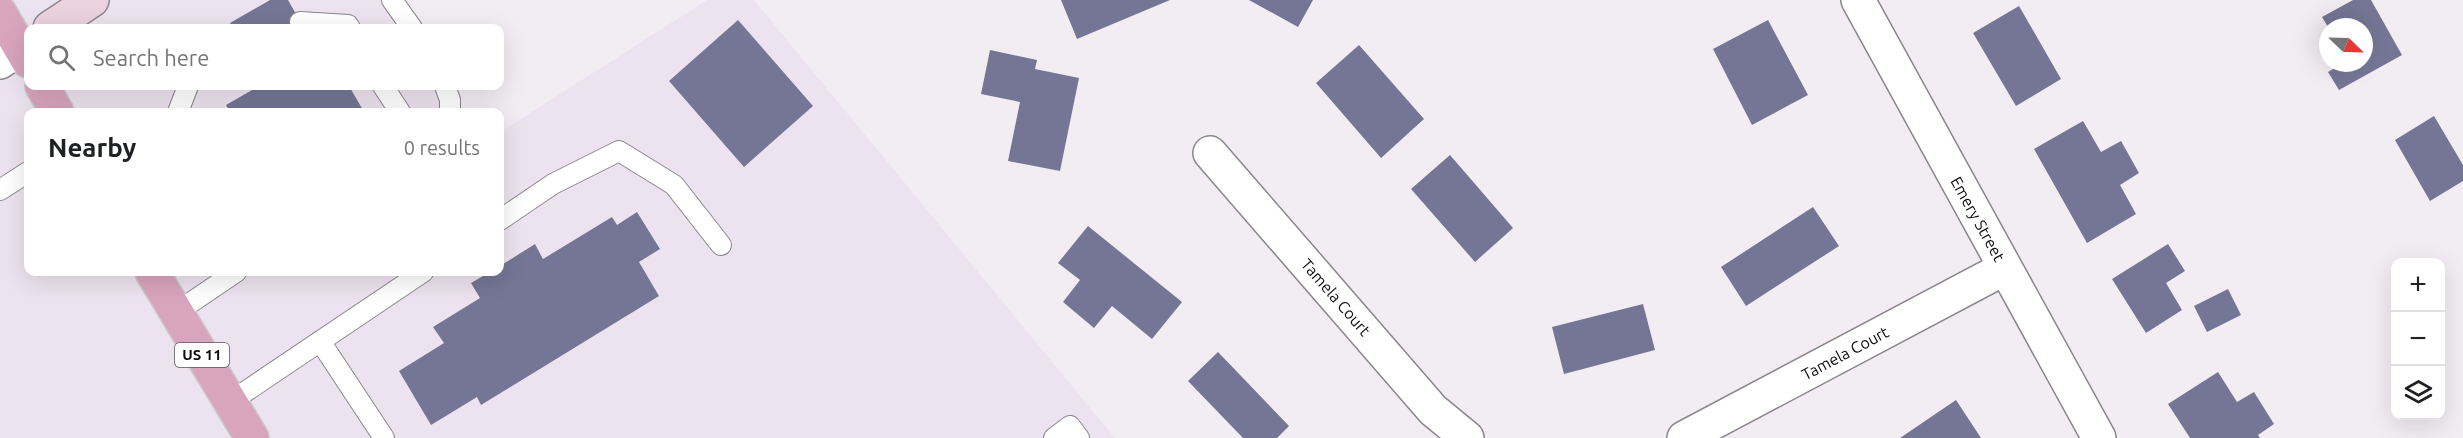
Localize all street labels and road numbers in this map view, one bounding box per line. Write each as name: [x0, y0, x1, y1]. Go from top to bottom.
street label: Emery Street: [1947, 173, 2009, 265]
street label: Tamela Court: [1298, 255, 1375, 340]
street label: Tamela Court: [1798, 322, 1892, 383]
road number: US 11: [175, 343, 229, 367]

